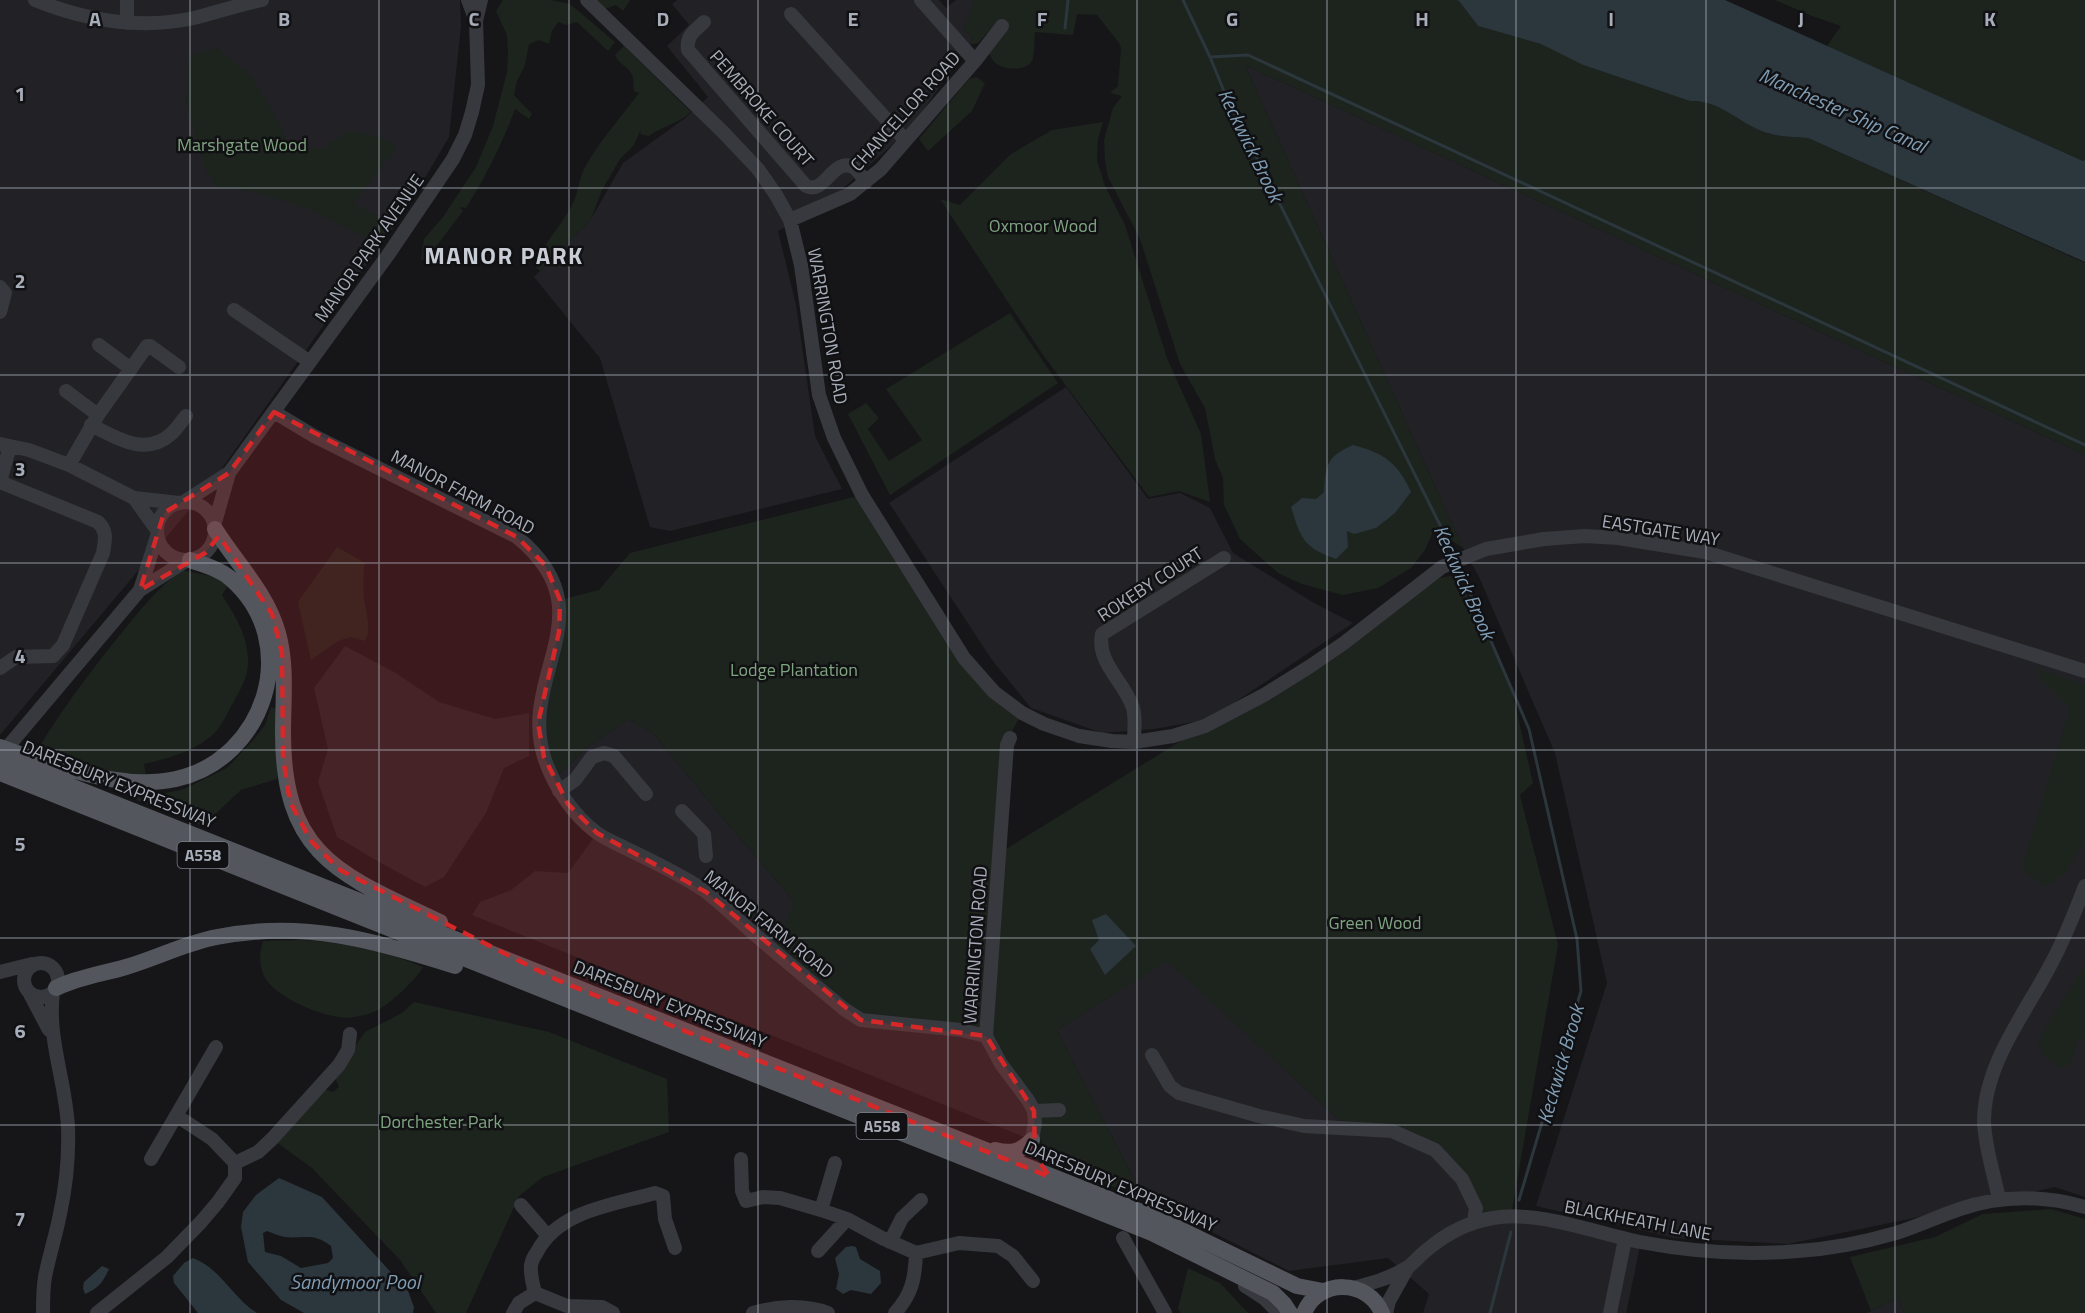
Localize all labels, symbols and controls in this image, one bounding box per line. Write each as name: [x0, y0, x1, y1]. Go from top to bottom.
text: A: [89, 3, 101, 34]
text: B: [278, 3, 290, 34]
text: C: [469, 3, 480, 34]
text: D: [657, 3, 669, 34]
text: E: [847, 3, 859, 34]
text: F: [1037, 3, 1048, 34]
text: G: [1226, 3, 1238, 34]
text: H: [1415, 3, 1429, 34]
text: I: [1608, 3, 1614, 34]
text: J: [1798, 3, 1804, 34]
text: K: [1984, 3, 1996, 34]
street label: PEMBROKE COURT: [703, 44, 821, 173]
street label: CHANCELLOR ROAD: [844, 45, 966, 177]
water label: Manchester Ship Canal: [1754, 59, 1934, 162]
text: 1: [14, 78, 26, 109]
water label: Keckwick Brook: [1210, 83, 1293, 209]
park label: Marshgate Wood: [177, 131, 307, 158]
street label: MANOR PARK AVENUE: [308, 168, 430, 328]
park label: Oxmoor Wood: [989, 212, 1097, 239]
district label: MANOR PARK: [424, 237, 584, 273]
street label: WARRINGTON ROAD: [801, 246, 855, 406]
text: 2: [14, 265, 26, 296]
street label: MANOR FARM ROAD: [386, 443, 540, 541]
text: 3: [14, 453, 26, 484]
street label: EASTGATE WAY: [1600, 507, 1722, 553]
water label: Keckwick Brook: [1426, 520, 1505, 646]
street label: ROKEBY COURT: [1092, 539, 1208, 628]
text: 4: [14, 640, 26, 671]
park label: Lodge Plantation: [730, 656, 858, 683]
street label: DARESBURY EXPRESSWAY: [18, 733, 220, 835]
text: 5: [14, 828, 26, 859]
road number: A558: [178, 842, 228, 868]
street label: MANOR FARM ROAD: [698, 863, 840, 985]
street label: WARRINGTON ROAD: [956, 865, 994, 1025]
park label: Green Wood: [1328, 909, 1422, 936]
street label: DARESBURY EXPRESSWAY: [569, 953, 771, 1055]
water label: Keckwick Brook: [1528, 999, 1592, 1127]
text: 6: [14, 1015, 26, 1046]
park label: Dorchester Park: [380, 1108, 502, 1135]
road number: A558: [856, 1113, 908, 1139]
street label: DARESBURY EXPRESSWAY: [1021, 1133, 1221, 1239]
street label: BLACKHEATH LANE: [1562, 1193, 1714, 1248]
text: 7: [14, 1203, 26, 1234]
water label: Sandymoor Pool: [290, 1266, 423, 1297]

